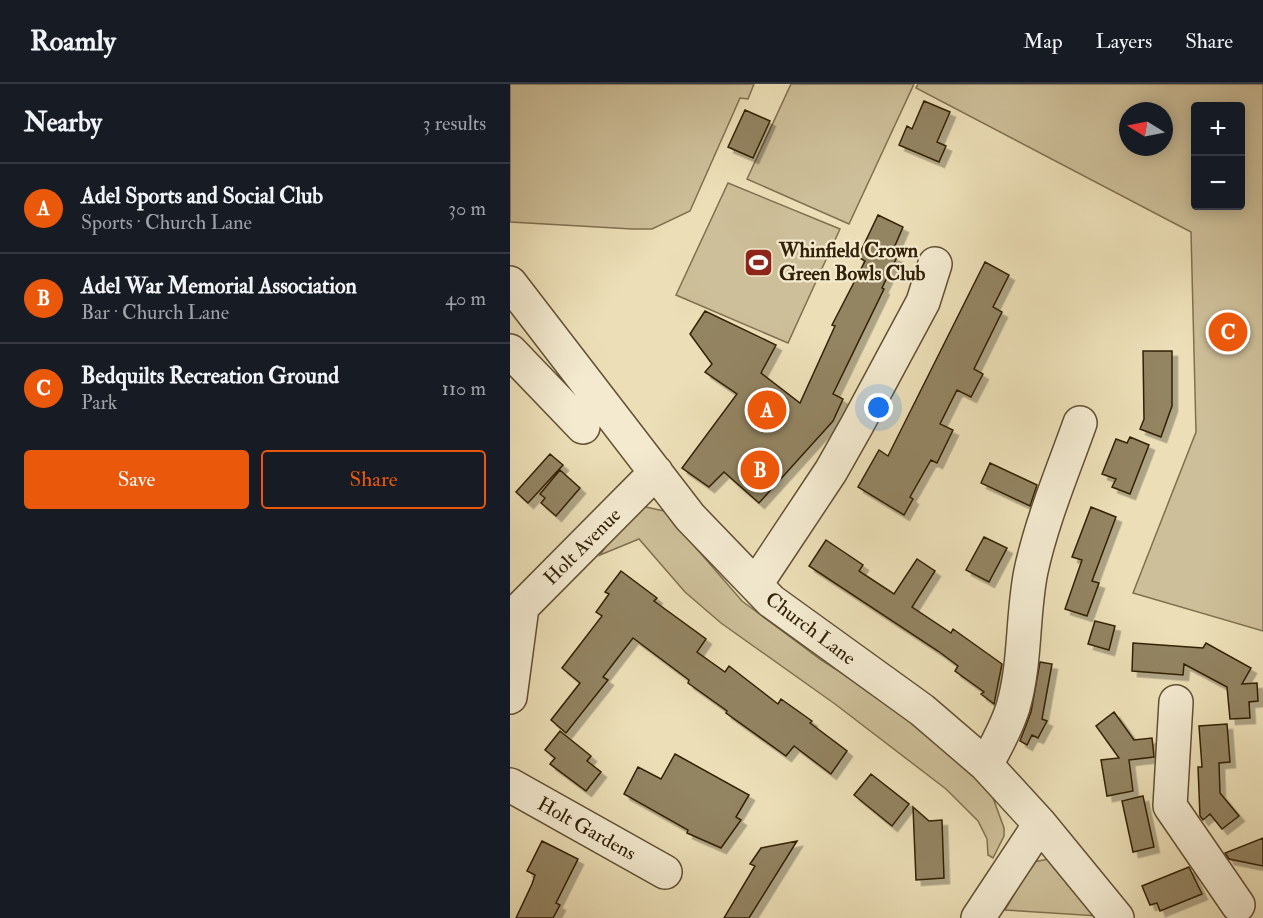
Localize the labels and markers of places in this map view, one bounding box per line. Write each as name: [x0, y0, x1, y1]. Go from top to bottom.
place label: Whinfield Crown Green Bowls Club: [778, 238, 925, 286]
sports icon: Whinfield Crown Green Bowls Club: [742, 246, 774, 278]
pin: C: [1208, 310, 1248, 354]
pin: A: [748, 388, 786, 432]
pin: B: [740, 448, 780, 492]

